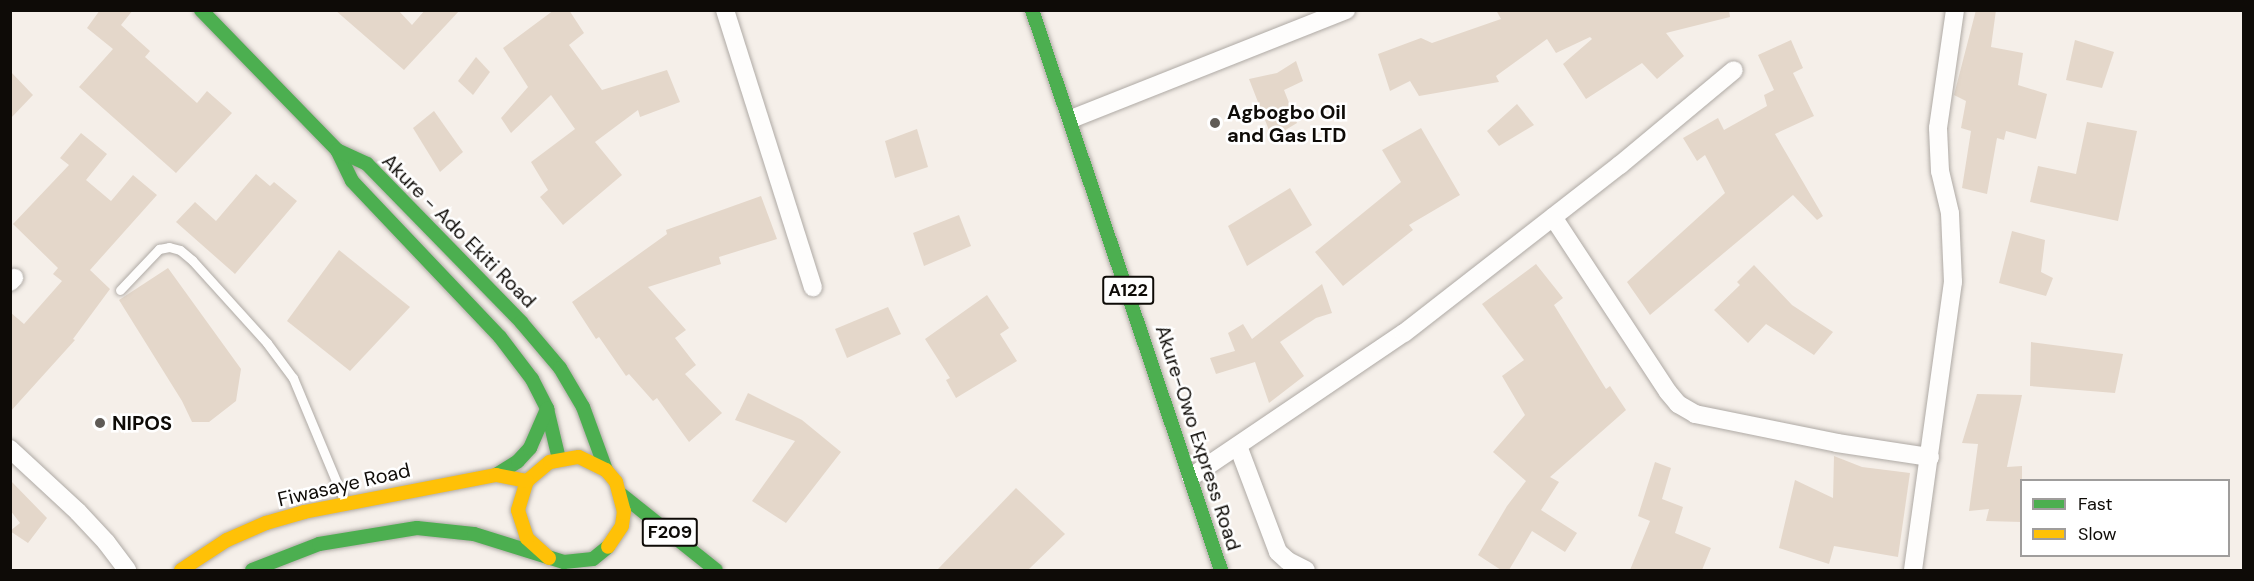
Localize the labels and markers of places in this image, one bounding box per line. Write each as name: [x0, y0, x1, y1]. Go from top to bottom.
place label: Agbogbo Oil and Gas LTD: [1227, 100, 1346, 147]
marker: Agbogbo Oil and Gas LTD: [1208, 116, 1222, 130]
place label: NIPOS: [112, 411, 172, 435]
marker: NIPOS: [93, 416, 107, 430]

